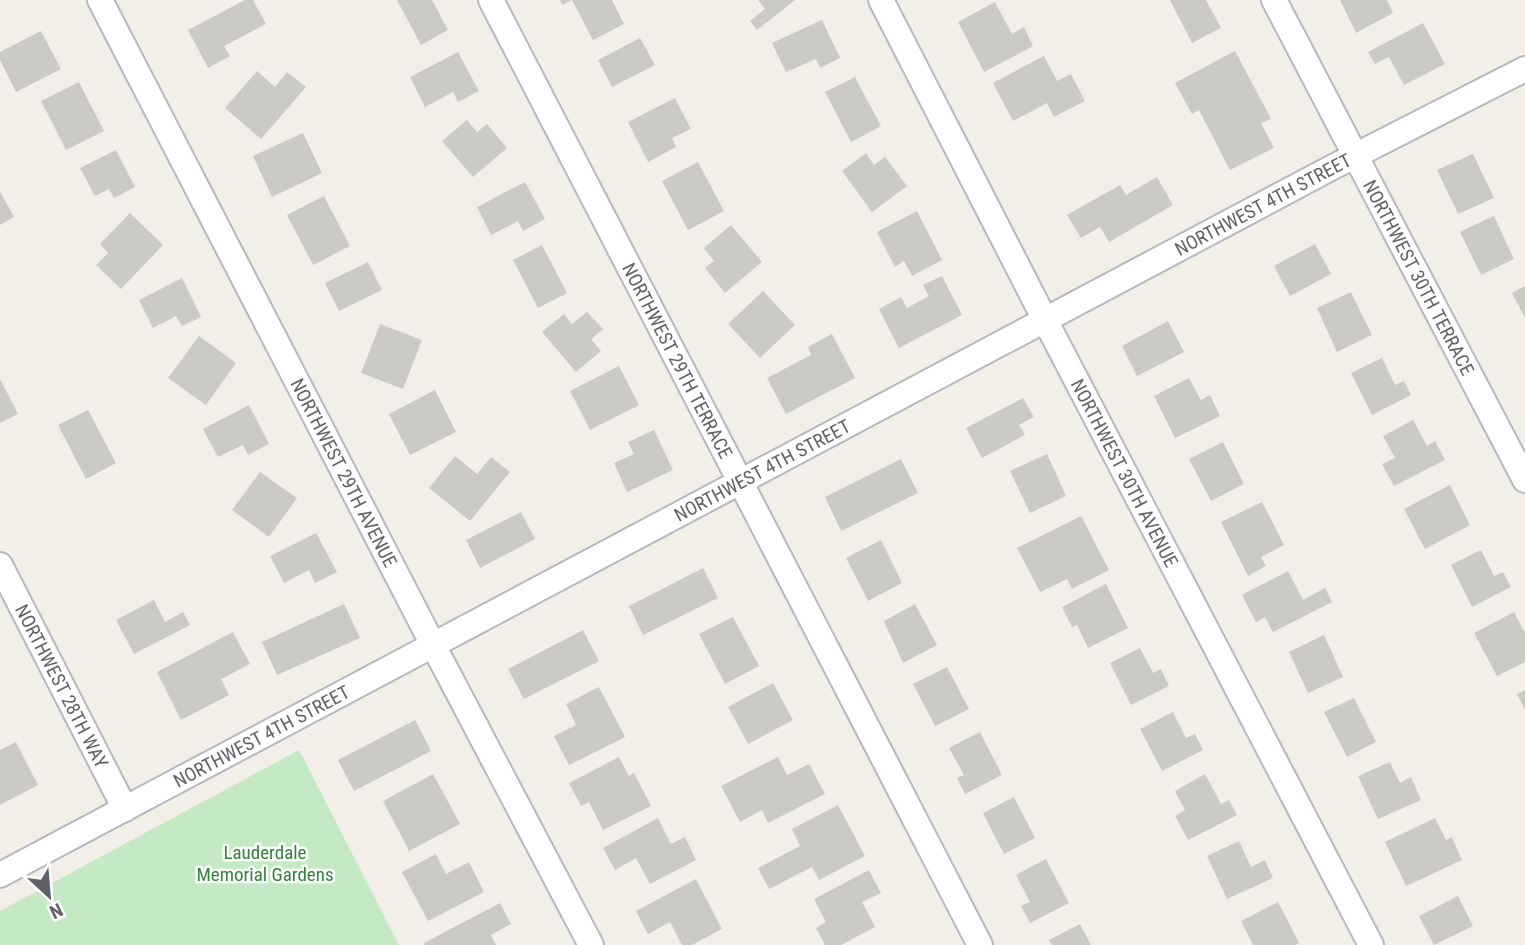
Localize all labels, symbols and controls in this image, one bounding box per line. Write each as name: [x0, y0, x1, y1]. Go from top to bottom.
street label: NORTHWEST 4TH STREET: [1171, 148, 1355, 260]
street label: NORTHWEST 30TH TERRACE: [1359, 176, 1480, 379]
street label: NORTHWEST 29TH TERRACE: [618, 259, 738, 462]
street label: NORTHWEST 29TH AVENUE: [286, 375, 402, 571]
street label: NORTHWEST 30TH AVENUE: [1066, 375, 1183, 571]
street label: NORTHWEST 4TH STREET: [670, 414, 854, 526]
street label: NORTHWEST 28TH WAY: [11, 600, 113, 772]
street label: NORTHWEST 4TH STREET: [169, 680, 354, 792]
park label: Lauderdale Memorial Gardens: [196, 841, 334, 886]
north arrow: [14, 861, 84, 931]
text: N: [46, 898, 67, 924]

